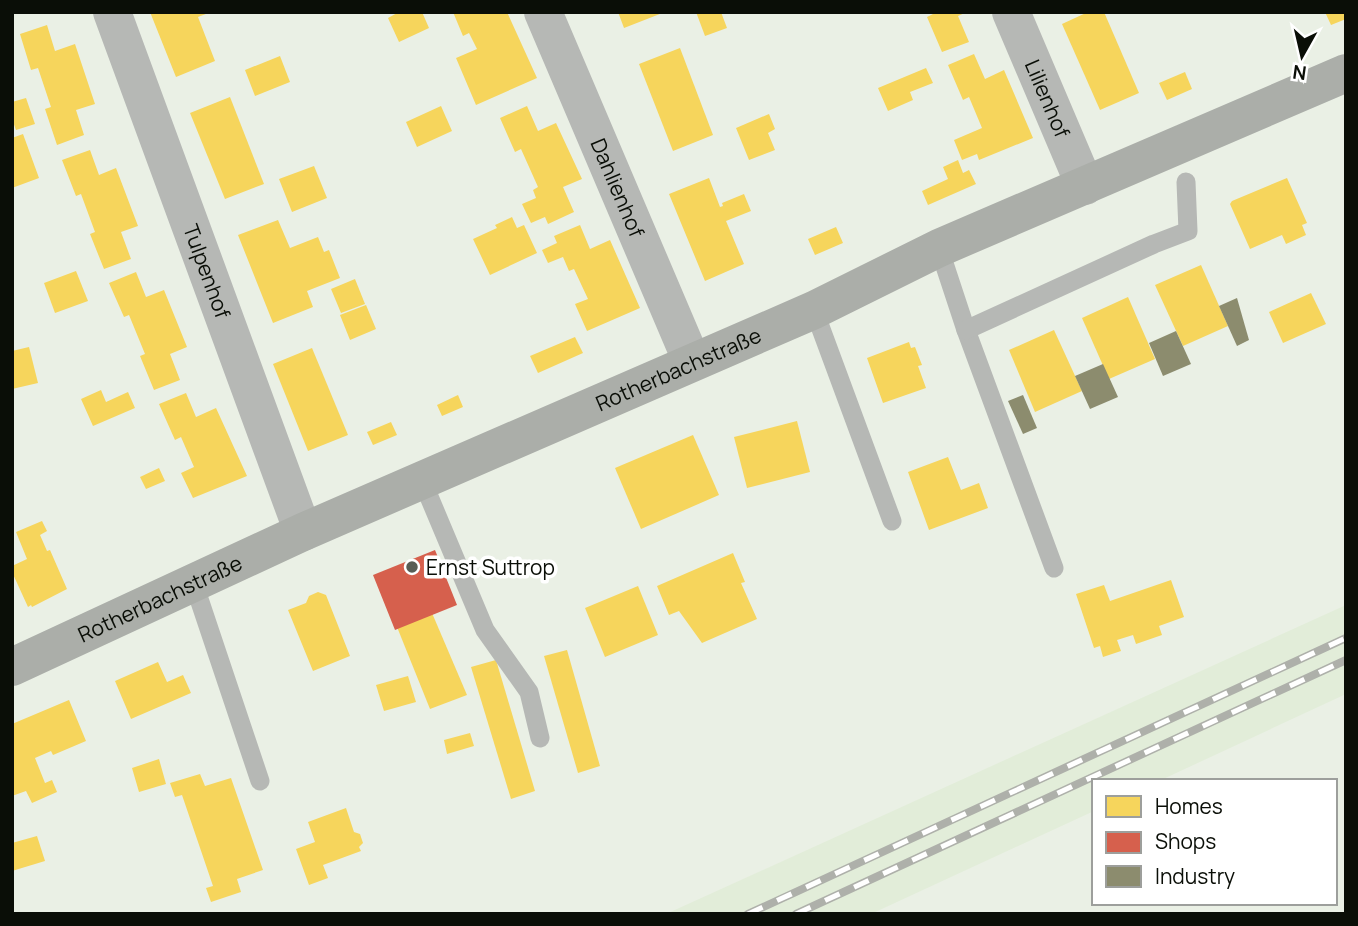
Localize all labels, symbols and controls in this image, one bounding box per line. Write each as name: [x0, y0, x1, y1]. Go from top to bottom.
north arrow: [1267, 21, 1337, 91]
street label: Lilienhof: [1019, 55, 1077, 142]
text: N: [1291, 59, 1308, 87]
street label: Dahlienhof: [584, 134, 651, 242]
street label: Tulpenhof: [177, 220, 237, 322]
street label: Rotherbachstraße: [591, 321, 765, 417]
street label: Rotherbachstraße: [73, 548, 246, 649]
place label: Ernst Suttrop: [426, 553, 555, 581]
marker: Ernst Suttrop: [404, 559, 420, 575]
legend: [1092, 779, 1337, 905]
text: Homes: [1155, 792, 1223, 820]
text: Shops: [1155, 827, 1216, 855]
text: Industry: [1155, 862, 1235, 890]

